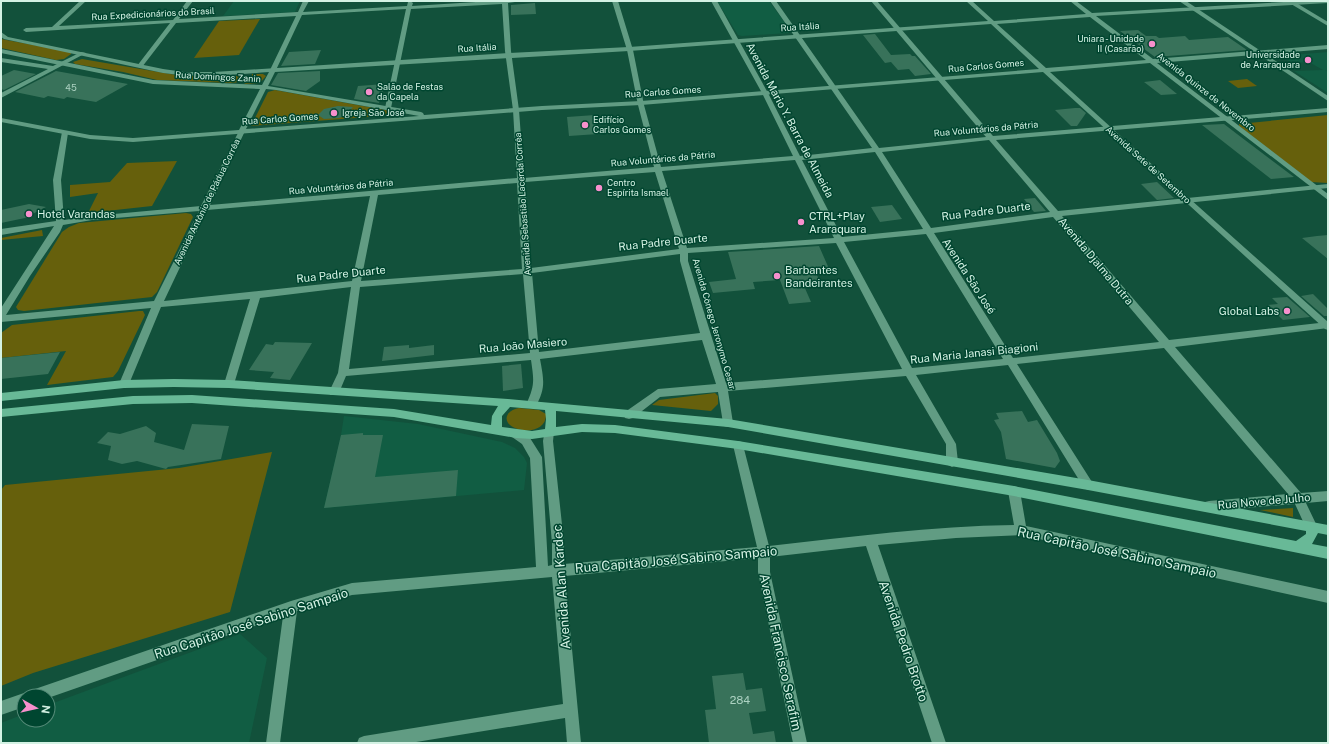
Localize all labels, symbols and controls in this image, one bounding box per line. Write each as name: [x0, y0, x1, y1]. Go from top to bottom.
street label: Rua Expedicionários do Brasil: [91, 5, 215, 22]
street label: Rua Itália: [780, 20, 820, 33]
place label: Uniara - Unidade II (Casarão): [1077, 33, 1144, 54]
marker: Uniara - Unidade II (Casarão): [1147, 39, 1157, 49]
street label: Avenida Mario Y. Barra de Almeida: [744, 40, 836, 200]
street label: Rua Itália: [457, 41, 497, 54]
place label: Universidade de Araraquara: [1240, 49, 1300, 70]
street label: Avenida Quinze de Novembro: [1155, 50, 1258, 133]
marker: Universidade de Araraquara: [1303, 55, 1313, 65]
street label: Rua Carlos Gomes: [947, 57, 1025, 74]
street label: Rua Domingos Zanin: [175, 69, 261, 84]
place label: Salão de Festas da Capela: [377, 81, 443, 102]
house number: 45: [65, 82, 77, 93]
street label: Rua Carlos Gomes: [624, 83, 702, 100]
marker: Salão de Festas da Capela: [364, 87, 374, 97]
place label: Igreja São José: [342, 107, 405, 118]
marker: Igreja São José: [329, 108, 339, 118]
street label: Rua Carlos Gomes: [241, 110, 319, 127]
place label: Edifício Carlos Gomes: [593, 114, 651, 135]
street label: Rua Voluntários da Pátria: [933, 118, 1039, 139]
marker: Edifício Carlos Gomes: [580, 120, 590, 130]
street label: Avenida Sete de Setembro: [1104, 124, 1193, 206]
street label: Avenida Sebastião Lacerda Corrêa: [512, 132, 533, 276]
street label: Avenida Antônio de Pádua Corrêa: [171, 137, 242, 267]
street label: Rua Voluntários da Pátria: [610, 148, 716, 169]
street label: Rua Voluntários da Pátria: [288, 176, 394, 197]
place label: Centro Espírita Ismael: [607, 177, 669, 198]
marker: Centro Espírita Ismael: [594, 183, 604, 193]
street label: Rua Padre Duarte: [941, 200, 1031, 222]
place label: Hotel Varandas: [37, 208, 116, 220]
marker: Hotel Varandas: [24, 209, 34, 219]
place label: CTRL+Play Araraquara: [809, 210, 866, 235]
street label: Avenida Djalma Dutra: [1056, 215, 1136, 307]
marker: CTRL+Play Araraquara: [796, 217, 806, 227]
street label: Rua Padre Duarte: [618, 231, 708, 253]
street label: Avenida São José: [940, 236, 998, 316]
street label: Avenida Cônego Jeronymo Cesar: [690, 257, 739, 391]
street label: Rua Padre Duarte: [296, 263, 386, 285]
place label: Barbantes Bandeirantes: [785, 264, 853, 289]
marker: Barbantes Bandeirantes: [772, 271, 782, 281]
place label: Global Labs: [1219, 305, 1279, 317]
marker: Global Labs: [1282, 306, 1292, 316]
street label: Rua João Masiero: [478, 335, 568, 355]
street label: Rua Maria Janasi Biagioni: [909, 340, 1039, 366]
street label: Rua Nove de Julho: [1217, 491, 1311, 511]
street label: Avenida Alan Kardec: [550, 524, 573, 650]
street label: Rua Capitão José Sabino Sampaio: [1016, 524, 1218, 581]
street label: Rua Capitão José Sabino Sampaio: [574, 543, 778, 576]
street label: Avenida Francisco Serafim: [757, 572, 804, 732]
street label: Avenida Pedro Brotto: [876, 579, 931, 704]
street label: Rua Capitão José Sabino Sampaio: [152, 585, 350, 662]
north arrow: [16, 688, 56, 728]
house number: 284: [730, 694, 750, 706]
text: N: [39, 704, 52, 714]

